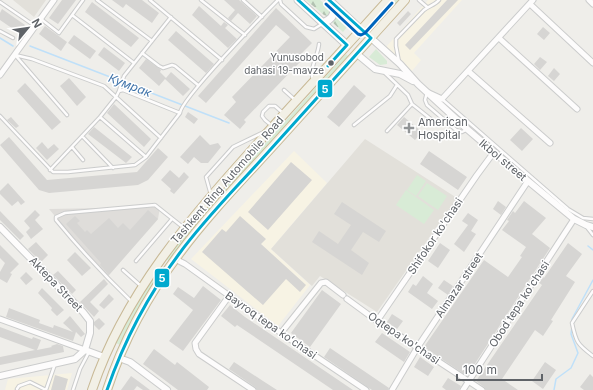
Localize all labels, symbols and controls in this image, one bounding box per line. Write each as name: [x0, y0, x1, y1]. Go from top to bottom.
north arrow: [8, 8, 48, 48]
text: N: [29, 16, 45, 30]
place label: Yunusobod dahasi 19-mavze: [244, 51, 324, 76]
marker: Yunusobod dahasi 19-mavze: [326, 58, 336, 68]
water label: Кумрак: [106, 70, 154, 100]
line badge: 5: [317, 79, 333, 98]
text: 5: [321, 82, 329, 96]
street label: Tashkent Ring Automobile Road: [168, 113, 286, 247]
place label: American Hospital: [418, 115, 468, 142]
marker: American Hospital: [403, 122, 415, 134]
street label: Ikbol street: [476, 136, 530, 184]
street label: Shifokor ko'chasi: [404, 195, 466, 277]
street label: Almazar street: [432, 250, 486, 320]
street label: Aktepa Street: [26, 254, 86, 315]
street label: Obod tepa ko'chasi: [486, 258, 552, 350]
line badge: 5: [154, 268, 170, 288]
text: 5: [158, 271, 166, 285]
street label: Bayroq tepa koʻchasi: [223, 288, 319, 362]
street label: Oqtepa ko'chasi: [365, 309, 443, 367]
scale bar: [457, 356, 542, 382]
text: 100 m: [463, 362, 497, 377]

